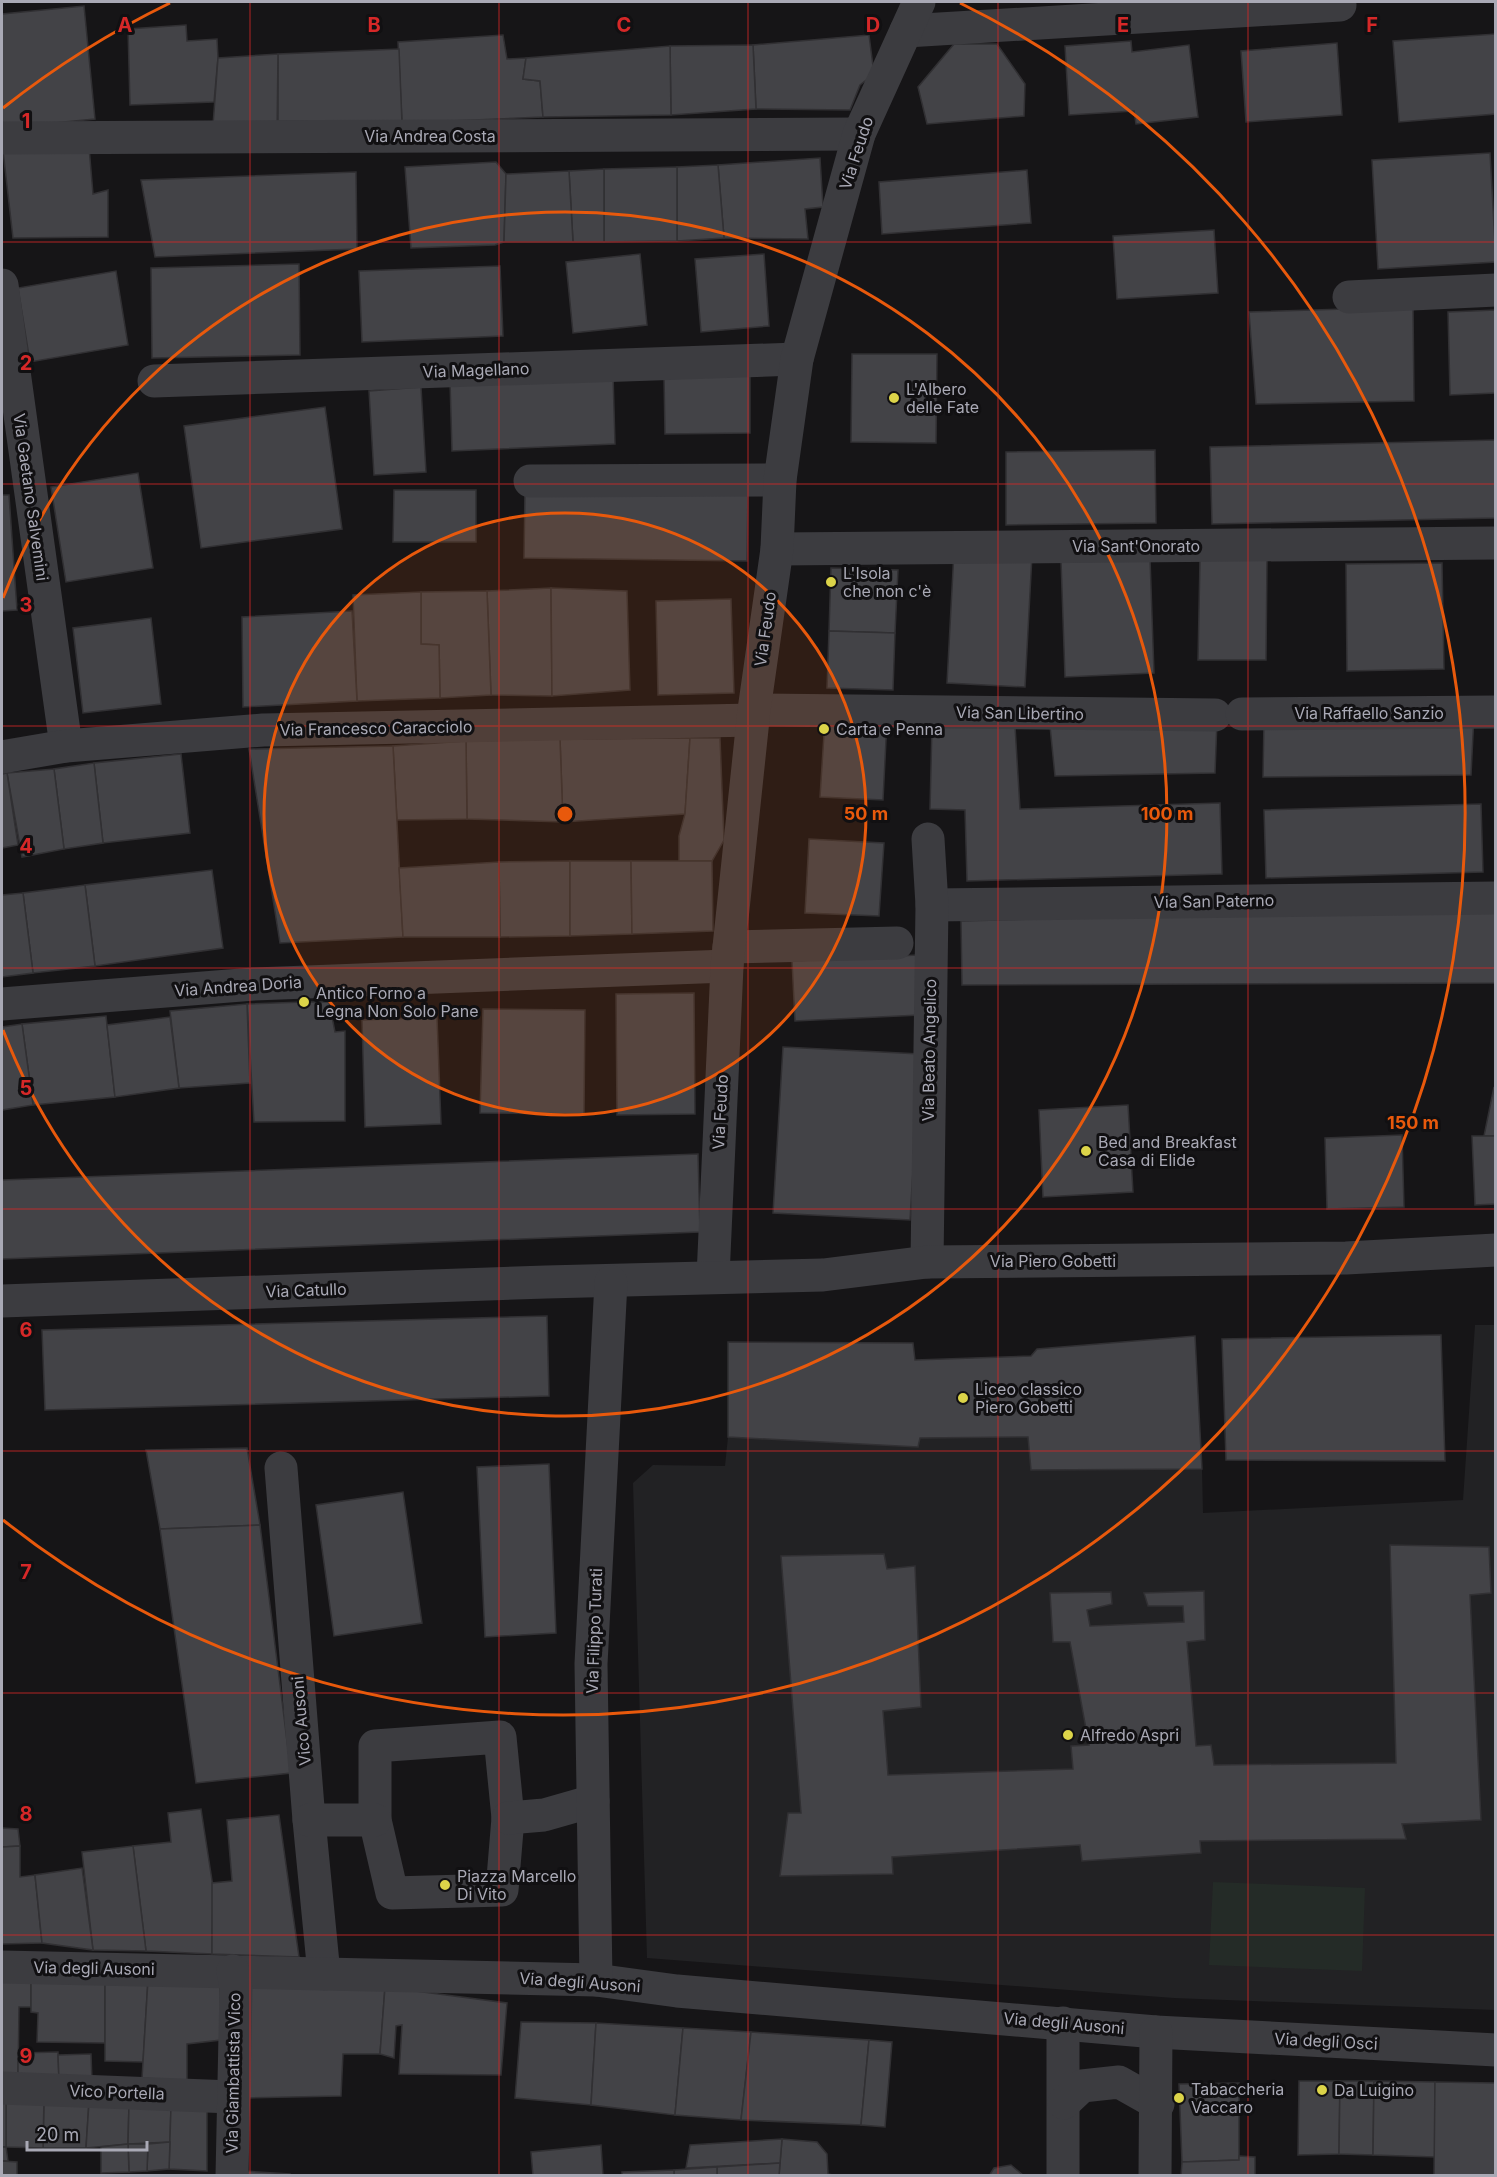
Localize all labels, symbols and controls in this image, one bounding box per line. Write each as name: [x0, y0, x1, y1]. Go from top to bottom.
text: A: [118, 13, 133, 37]
text: B: [367, 13, 381, 37]
text: C: [617, 13, 631, 37]
text: D: [866, 13, 880, 37]
text: E: [1117, 13, 1129, 37]
text: F: [1366, 13, 1378, 37]
text: 1: [22, 109, 30, 133]
street label: Via Feudo: [835, 114, 877, 192]
street label: Via Andrea Costa: [364, 126, 496, 146]
text: 2: [20, 351, 32, 375]
street label: Via Magellano: [422, 358, 530, 382]
place label: L'Albero delle Fate: [906, 379, 979, 417]
marker: L'Albero delle Fate: [887, 391, 901, 405]
street label: Via Gaetano Salvemini: [9, 412, 53, 582]
street label: Via Sant'Onorato: [1072, 536, 1200, 556]
place label: L'Isola che non c'è: [843, 563, 931, 601]
marker: L'Isola che non c'è: [824, 575, 838, 589]
street label: Via Feudo: [750, 590, 780, 668]
text: 3: [20, 593, 32, 617]
street label: Via San Libertino: [956, 702, 1084, 724]
street label: Via Raffaello Sanzio: [1294, 703, 1444, 723]
street label: Via Francesco Caracciolo: [279, 716, 473, 740]
place label: Carta e Penna: [836, 719, 943, 739]
marker: Carta e Penna: [817, 722, 831, 736]
text: 50 m: [844, 803, 888, 824]
text: 100 m: [1141, 803, 1193, 824]
centre of rings: [555, 804, 575, 824]
text: 4: [19, 834, 33, 858]
street label: Via San Paterno: [1154, 890, 1274, 912]
street label: Via Andrea Doria: [174, 972, 302, 1000]
street label: Via Beato Angelico: [918, 979, 940, 1121]
place label: Antico Forno a Legna Non Solo Pane: [316, 983, 479, 1021]
marker: Antico Forno a Legna Non Solo Pane: [297, 995, 311, 1009]
street label: Via Feudo: [708, 1074, 732, 1150]
text: 5: [20, 1076, 32, 1100]
text: 150 m: [1387, 1112, 1439, 1133]
place label: Bed and Breakfast Casa di Elide: [1098, 1132, 1237, 1170]
marker: Bed and Breakfast Casa di Elide: [1079, 1144, 1093, 1158]
street label: Via Piero Gobetti: [990, 1251, 1116, 1271]
street label: Via Catullo: [265, 1279, 347, 1301]
text: 6: [20, 1318, 33, 1342]
place label: Liceo classico Piero Gobetti: [975, 1379, 1082, 1417]
marker: Liceo classico Piero Gobetti: [956, 1391, 970, 1405]
text: 7: [20, 1560, 32, 1584]
street label: Via Filippo Turati: [582, 1568, 606, 1694]
street label: Vico Ausoni: [287, 1675, 315, 1767]
place label: Alfredo Aspri: [1080, 1725, 1179, 1745]
marker: Alfredo Aspri: [1061, 1728, 1075, 1742]
text: 8: [19, 1802, 33, 1826]
place label: Piazza Marcello Di Vito: [457, 1866, 576, 1904]
marker: Piazza Marcello Di Vito: [438, 1878, 452, 1892]
street label: Via degli Ausoni: [33, 1957, 155, 1979]
street label: Via degli Ausoni: [519, 1968, 641, 1996]
street label: Via Giambattista Vico: [222, 1992, 244, 2154]
street label: Via degli Ausoni: [1003, 2008, 1125, 2038]
street label: Via degli Osci: [1274, 2028, 1378, 2054]
text: 9: [20, 2044, 33, 2068]
place label: Tabaccheria Vaccaro: [1191, 2079, 1284, 2117]
street label: Vico Portella: [69, 2080, 165, 2104]
place label: Da Luigino: [1334, 2080, 1414, 2100]
marker: Da Luigino: [1315, 2083, 1329, 2097]
marker: Tabaccheria Vaccaro: [1172, 2091, 1186, 2105]
scale bar: [27, 2114, 147, 2152]
text: 20 m: [36, 2124, 79, 2145]

